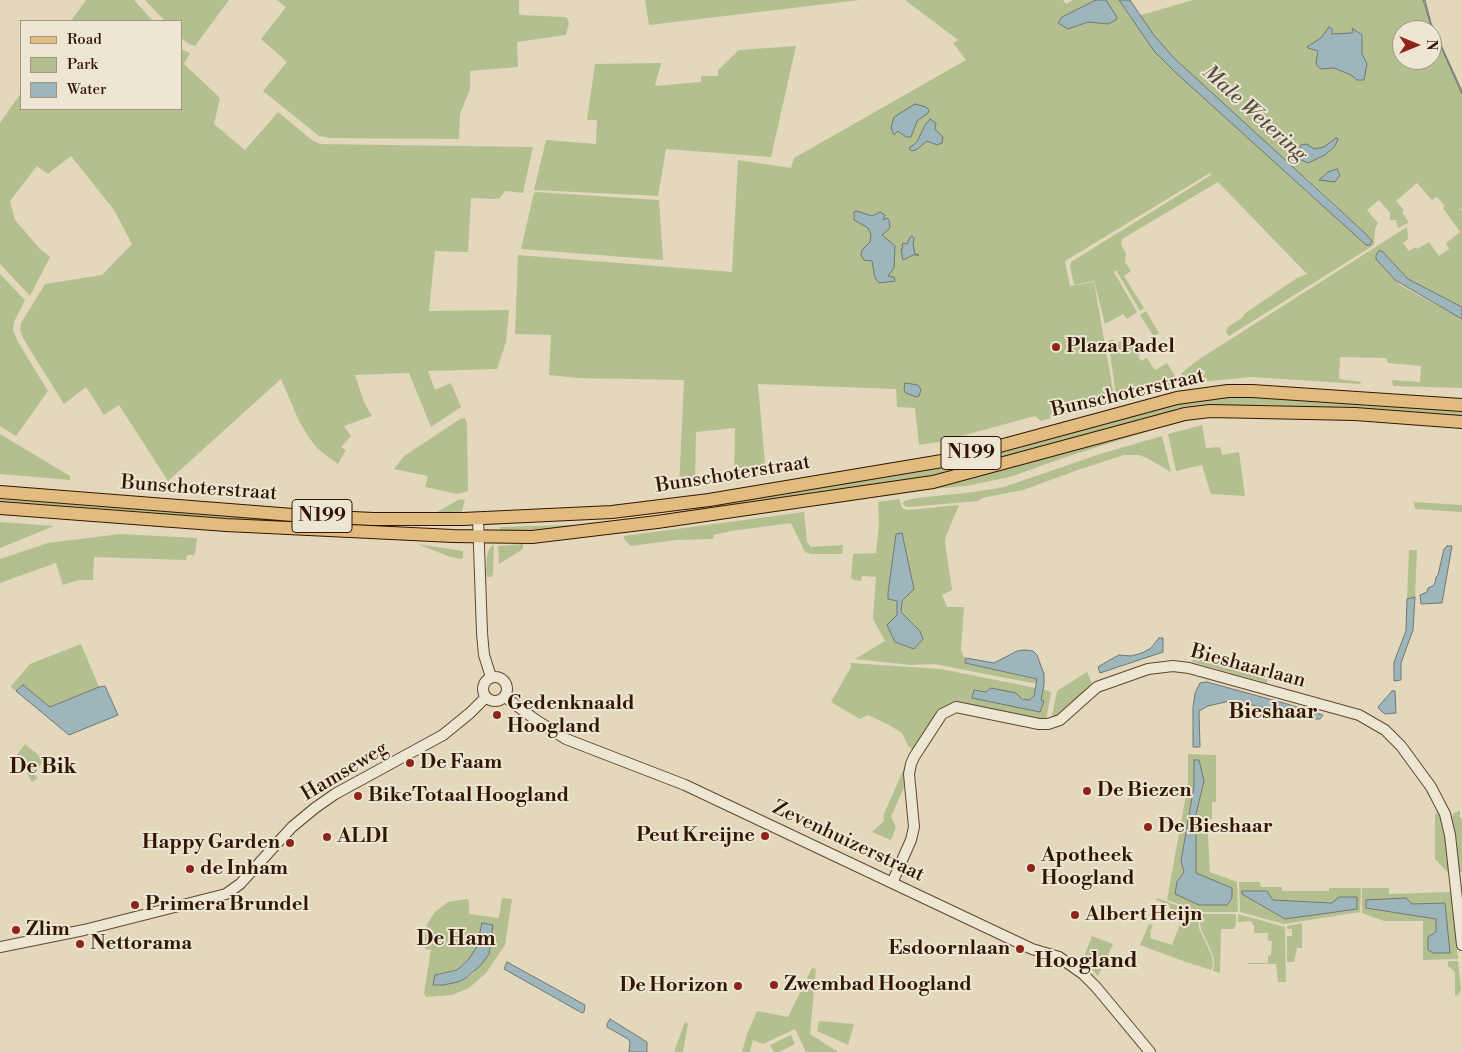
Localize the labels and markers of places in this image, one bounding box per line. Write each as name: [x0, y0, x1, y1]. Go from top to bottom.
place label: Plaza Padel: [1066, 335, 1175, 359]
marker: Plaza Padel: [1050, 341, 1062, 353]
place label: Gedenknaald Hoogland: [507, 692, 635, 739]
marker: Gedenknaald Hoogland: [491, 709, 503, 721]
place label: De Faam: [420, 751, 502, 775]
marker: De Faam: [404, 757, 416, 769]
place label: De Biezen: [1097, 779, 1192, 803]
place label: BikeTotaal Hoogland: [368, 784, 569, 808]
marker: De Biezen: [1081, 785, 1093, 797]
marker: BikeTotaal Hoogland: [352, 790, 364, 802]
place label: De Bieshaar: [1158, 815, 1273, 839]
marker: De Bieshaar: [1142, 821, 1154, 833]
place label: Peut Kreijne: [636, 824, 755, 848]
place label: ALDI: [337, 825, 389, 849]
marker: Peut Kreijne: [759, 830, 771, 842]
place label: Happy Garden: [142, 831, 280, 855]
marker: ALDI: [321, 831, 333, 843]
marker: Happy Garden: [284, 837, 296, 849]
place label: Apotheek Hoogland: [1041, 844, 1135, 891]
place label: de Inham: [200, 857, 288, 881]
marker: Apotheek Hoogland: [1025, 862, 1037, 874]
marker: de Inham: [184, 863, 196, 875]
place label: Primera Brundel: [145, 893, 309, 917]
marker: Primera Brundel: [129, 899, 141, 911]
place label: Albert Heijn: [1085, 903, 1202, 927]
marker: Albert Heijn: [1069, 909, 1081, 921]
place label: Zlim: [26, 918, 70, 942]
marker: Zlim: [10, 924, 22, 936]
place label: Nettorama: [90, 932, 192, 956]
place label: Esdoornlaan: [888, 937, 1010, 961]
marker: Nettorama: [74, 938, 86, 950]
marker: Esdoornlaan: [1014, 943, 1026, 955]
place label: Zwembad Hoogland: [784, 973, 972, 997]
place label: De Horizon: [619, 974, 728, 998]
marker: Zwembad Hoogland: [768, 979, 780, 991]
marker: De Horizon: [732, 980, 744, 992]

